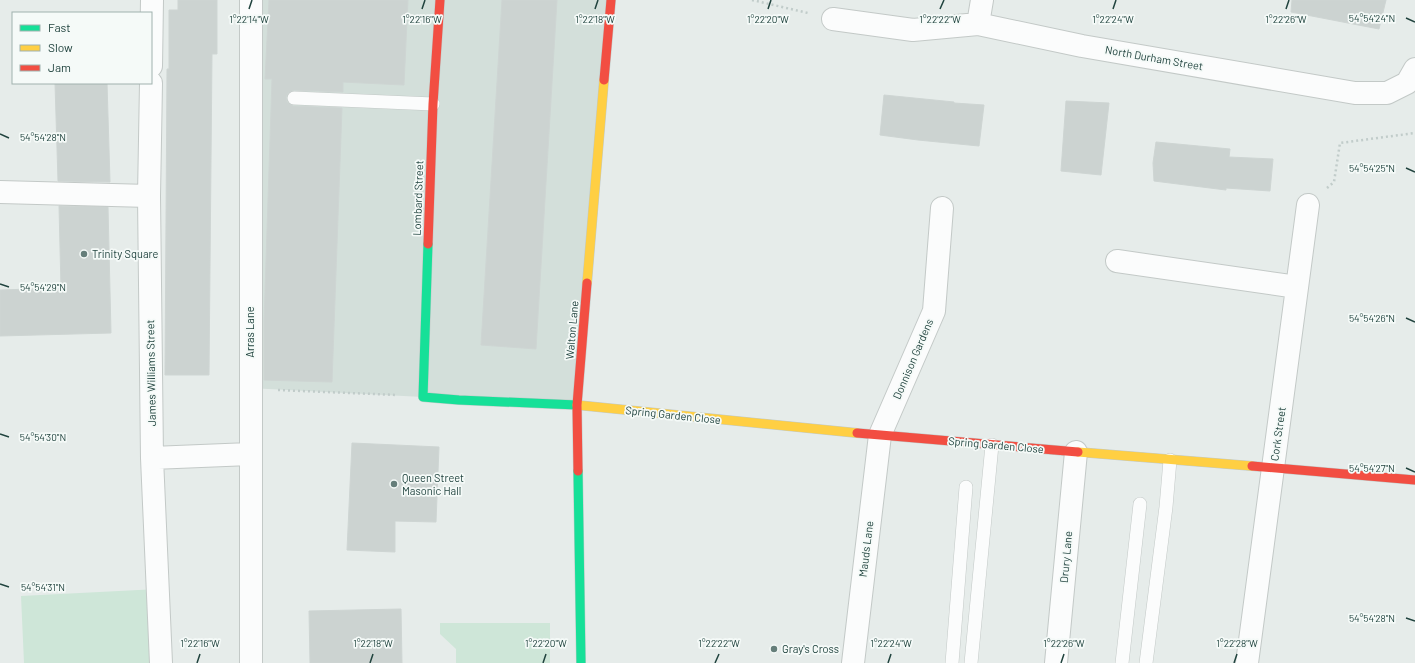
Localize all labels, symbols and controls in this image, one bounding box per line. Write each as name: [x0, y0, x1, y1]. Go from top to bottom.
legend: [12, 12, 152, 84]
text: 54°54'24"N: [1349, 12, 1395, 24]
text: 1°22'14"W: [229, 13, 269, 25]
text: 1°22'16"W: [402, 13, 442, 25]
text: 1°22'18"W: [575, 13, 615, 25]
text: 1°22'20"W: [747, 13, 789, 25]
text: 1°22'22"W: [919, 13, 961, 25]
text: 1°22'24"W: [1092, 13, 1134, 25]
text: 1°22'26"W: [1265, 13, 1307, 25]
text: Fast: [48, 20, 71, 34]
text: Slow: [48, 40, 73, 54]
street label: North Durham Street: [1104, 42, 1204, 73]
text: Jam: [48, 60, 71, 74]
text: 54°54'28"N: [20, 131, 66, 143]
street label: Lombard Street: [410, 160, 425, 236]
text: 54°54'25"N: [1349, 162, 1395, 174]
place label: Trinity Square: [92, 247, 158, 260]
marker: Trinity Square: [79, 249, 89, 259]
text: 54°54'29"N: [20, 281, 66, 293]
street label: Walton Lane: [562, 300, 581, 360]
street label: Arras Lane: [243, 306, 256, 358]
text: 54°54'26"N: [1349, 312, 1395, 324]
street label: Donnison Gardens: [890, 317, 935, 401]
street label: James Williams Street: [143, 319, 158, 427]
street label: Spring Garden Close: [625, 403, 722, 426]
street label: Cork Street: [1267, 406, 1288, 462]
text: 54°54'30"N: [20, 431, 66, 443]
street label: Spring Garden Close: [948, 434, 1045, 455]
text: 54°54'27"N: [1349, 462, 1395, 474]
place label: Queen Street Masonic Hall: [402, 471, 464, 497]
marker: Queen Street Masonic Hall: [389, 479, 399, 489]
street label: Mauds Lane: [856, 520, 875, 578]
street label: Drury Lane: [1057, 530, 1074, 583]
text: 54°54'31"N: [21, 581, 65, 593]
text: 54°54'28"N: [1349, 612, 1395, 624]
text: 1°22'16"W: [180, 637, 220, 649]
text: 1°22'18"W: [353, 637, 393, 649]
text: 1°22'20"W: [525, 637, 567, 649]
text: 1°22'22"W: [698, 637, 740, 649]
text: 1°22'24"W: [870, 637, 912, 649]
text: 1°22'26"W: [1043, 637, 1085, 649]
text: 1°22'28"W: [1216, 637, 1258, 649]
place label: Gray's Cross: [782, 642, 839, 655]
marker: Gray's Cross: [769, 644, 779, 654]

